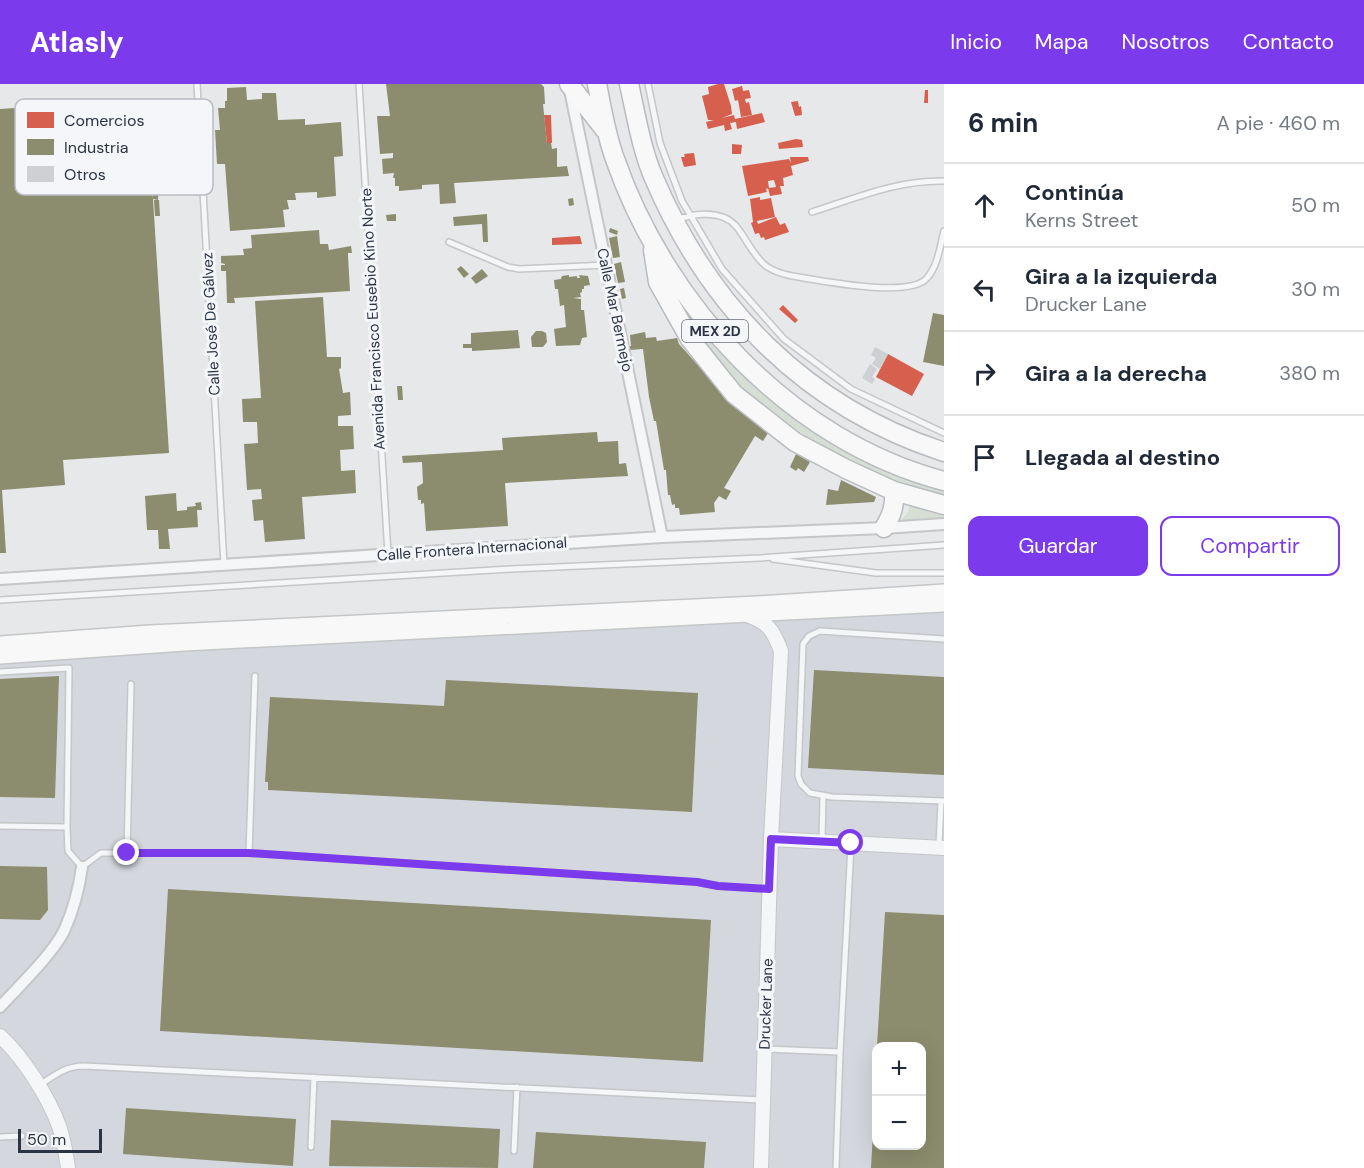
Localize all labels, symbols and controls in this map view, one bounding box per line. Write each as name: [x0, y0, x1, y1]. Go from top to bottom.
text: Atlasly: [30, 24, 124, 61]
text: Inicio: [950, 28, 1002, 56]
text: Mapa: [1035, 28, 1089, 56]
text: Nosotros: [1122, 28, 1210, 56]
text: Contacto: [1243, 28, 1334, 56]
legend: [15, 99, 213, 195]
text: 6 min: [968, 106, 1038, 140]
text: Comercios: [64, 110, 144, 131]
text: A pie · 460 m: [1217, 110, 1340, 136]
text: Industria: [64, 137, 129, 158]
text: Otros: [64, 164, 106, 185]
text: Continúa: [1025, 178, 1124, 207]
street label: Avenida Francisco Eusebio Kino Norte: [356, 187, 390, 451]
icon: ahead: [968, 189, 1001, 222]
text: 50 m: [1291, 192, 1340, 218]
text: Kerns Street: [1025, 207, 1138, 233]
street label: Calle Mar Bermejo: [592, 246, 638, 374]
street label: Calle José De Gálvez: [197, 252, 225, 396]
text: Gira a la izquierda: [1025, 262, 1217, 291]
icon: left: [968, 273, 1001, 306]
text: 30 m: [1291, 276, 1340, 302]
text: Drucker Lane: [1025, 291, 1147, 317]
road number: MEX 2D: [682, 320, 748, 342]
icon: right: [968, 357, 1001, 390]
text: Gira a la derecha: [1025, 359, 1207, 388]
text: 380 m: [1279, 360, 1340, 386]
icon: arrive: [968, 441, 1001, 474]
text: Llegada al destino: [1025, 443, 1220, 472]
button: Guardar: [968, 516, 1148, 576]
button: Compartir: [1160, 516, 1340, 576]
street label: Calle Frontera Internacional: [376, 532, 568, 566]
route start: [837, 829, 863, 855]
route end: [113, 839, 139, 865]
street label: Drucker Lane: [754, 958, 778, 1050]
map controls: [872, 1042, 926, 1150]
button: +: [872, 1042, 926, 1096]
button: −: [872, 1096, 926, 1150]
scale bar: [18, 1126, 102, 1154]
text: 50 m: [27, 1129, 66, 1150]

